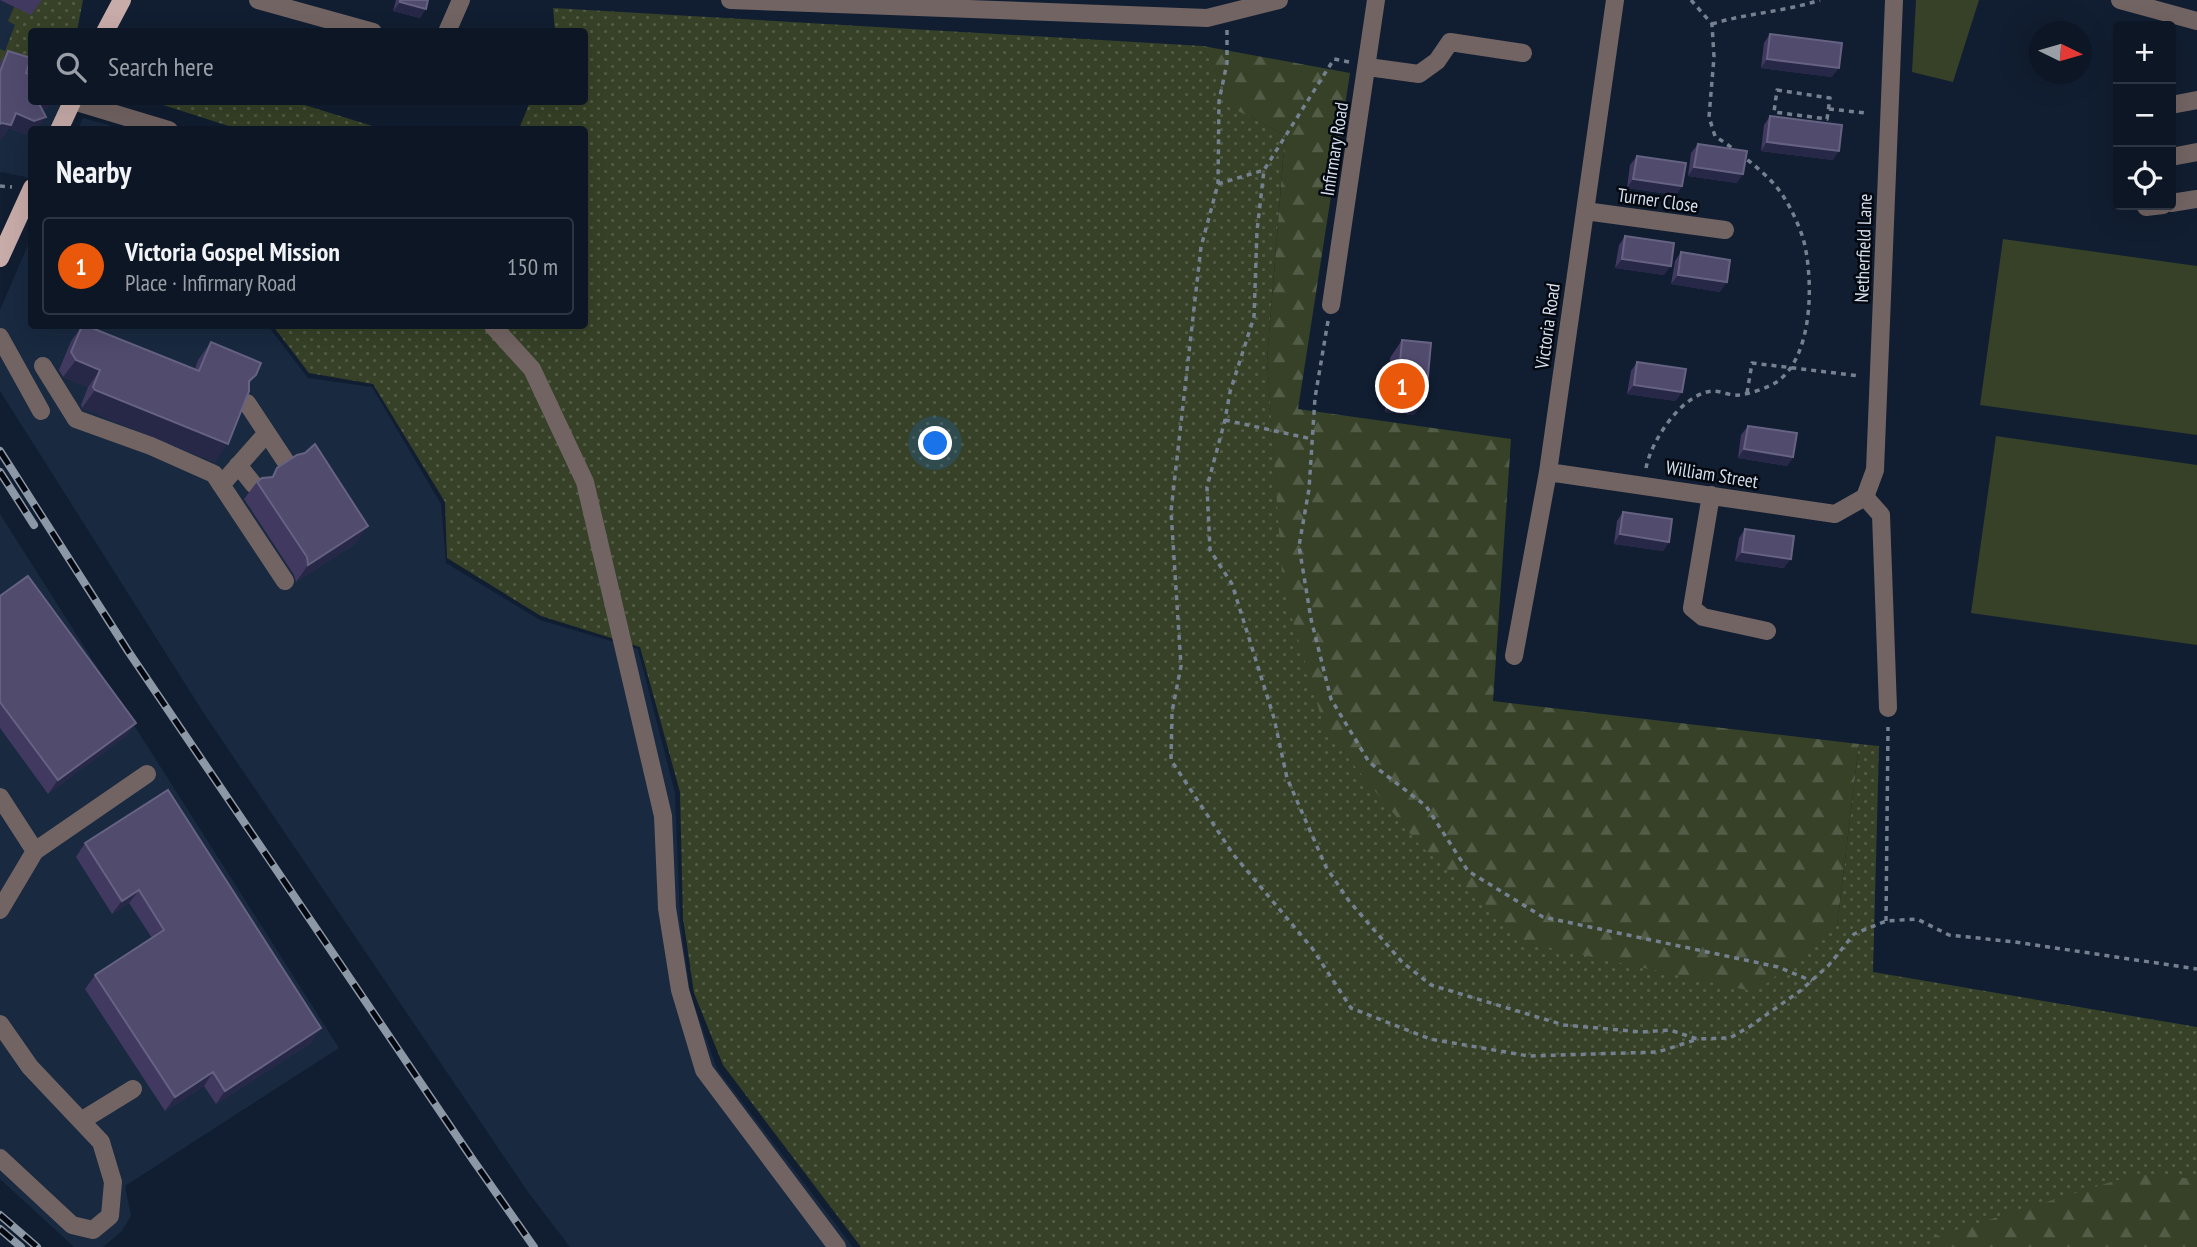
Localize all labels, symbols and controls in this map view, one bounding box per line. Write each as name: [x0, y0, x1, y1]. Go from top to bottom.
north arrow: [2029, 21, 2092, 84]
map controls: [2113, 21, 2176, 210]
button: +: [2113, 21, 2176, 84]
search box: [28, 28, 588, 105]
icon: search: [52, 48, 90, 86]
text: Search here: [108, 50, 214, 83]
button: −: [2113, 84, 2176, 147]
street label: Infirmary Road: [1315, 100, 1353, 198]
button: locate: [2113, 147, 2176, 210]
text: Nearby: [56, 152, 131, 191]
street label: Turner Close: [1616, 182, 1700, 218]
street label: Netherfield Lane: [1849, 193, 1877, 303]
text: Victoria Gospel Mission: [125, 235, 340, 268]
text: 1: [76, 252, 87, 281]
text: 150 m: [507, 252, 558, 281]
text: Place · Infirmary Road: [125, 268, 296, 297]
street label: Victoria Road: [1529, 282, 1565, 371]
pin: 1: [1379, 360, 1425, 412]
your location: [918, 426, 952, 460]
street label: William Street: [1664, 455, 1761, 493]

